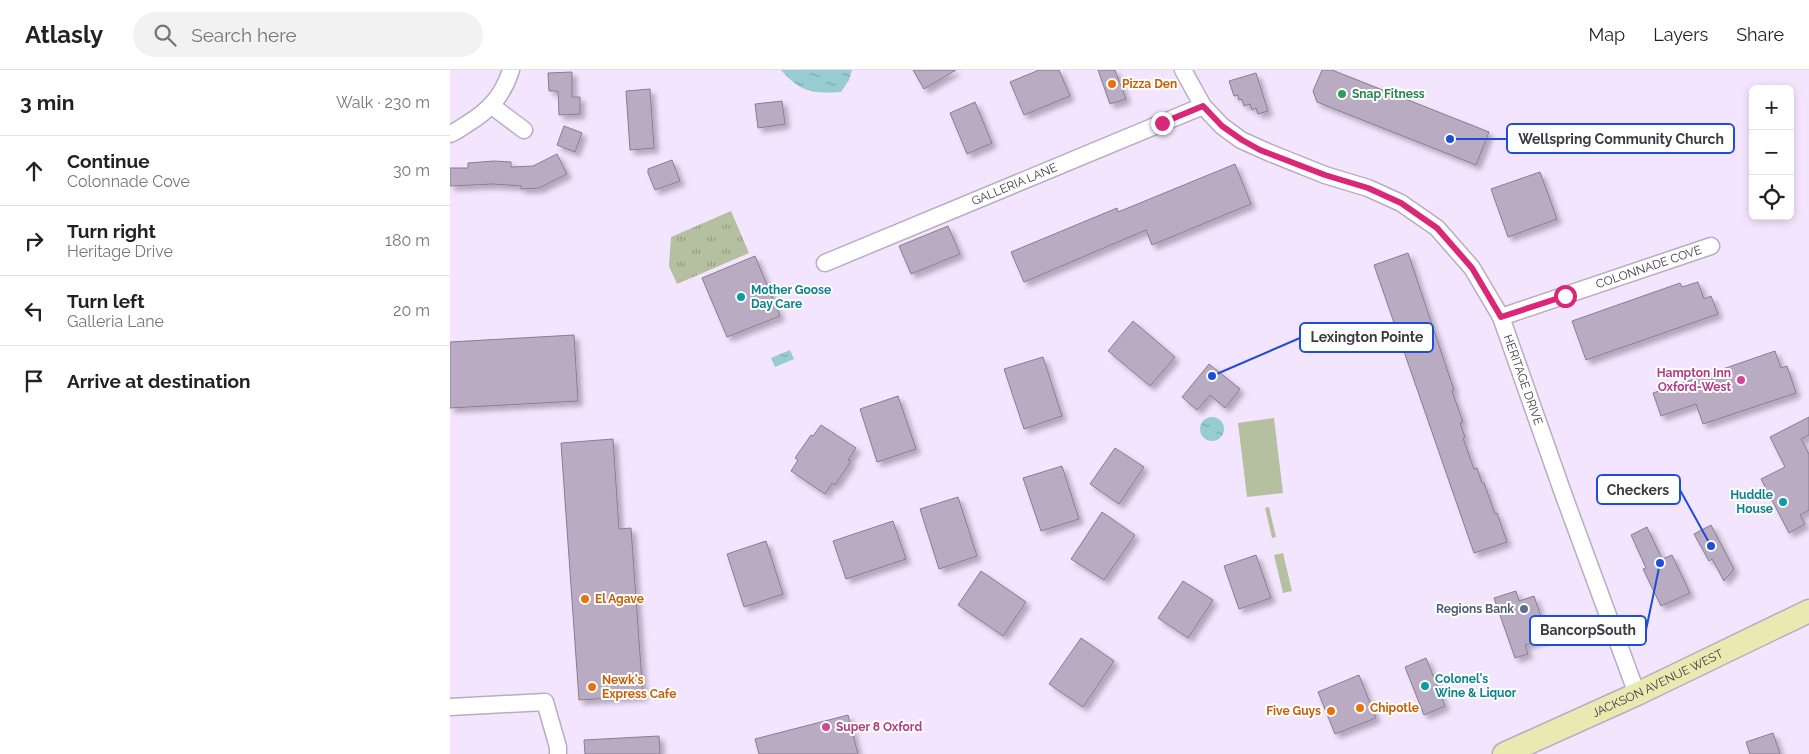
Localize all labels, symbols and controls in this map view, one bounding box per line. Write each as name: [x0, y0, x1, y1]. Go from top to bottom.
search box: [133, 12, 483, 57]
text: Atlasly: [25, 20, 103, 49]
icon: search: [151, 21, 179, 49]
text: Search here: [191, 24, 297, 46]
text: Map: [1589, 24, 1625, 45]
text: Layers: [1653, 24, 1708, 45]
text: Share: [1736, 24, 1784, 45]
place label: Pizza Den: [1122, 77, 1177, 91]
marker: Pizza Den: [1106, 78, 1118, 90]
map controls: [1749, 85, 1794, 220]
button: +: [1749, 85, 1794, 130]
place label: Snap Fitness: [1352, 87, 1425, 101]
marker: Snap Fitness: [1336, 88, 1348, 100]
text: 3 min: [20, 90, 74, 115]
text: Walk · 230 m: [336, 93, 430, 112]
route end: [1151, 112, 1174, 135]
callout: Wellspring Community Church: [1507, 124, 1734, 153]
button: −: [1749, 130, 1794, 175]
text: Wellspring Community Church: [1518, 131, 1724, 147]
text: Continue: [67, 150, 150, 172]
icon: ahead: [20, 157, 48, 185]
street label: GALLERIA LANE: [969, 160, 1059, 208]
text: 30 m: [393, 161, 430, 180]
text: Colonnade Cove: [67, 172, 190, 191]
button: locate: [1749, 175, 1794, 220]
text: Turn right: [67, 220, 156, 242]
icon: right: [20, 227, 48, 255]
text: 180 m: [385, 231, 430, 250]
text: Heritage Drive: [67, 242, 173, 261]
street label: COLONNADE COVE: [1594, 243, 1703, 291]
place label: Mother Goose Day Care: [751, 283, 831, 311]
route start: [1554, 285, 1577, 308]
text: Turn left: [67, 290, 144, 312]
marker: Mother Goose Day Care: [735, 291, 747, 303]
icon: left: [20, 297, 48, 325]
text: 20 m: [393, 301, 430, 320]
text: Galleria Lane: [67, 312, 164, 331]
callout: Lexington Pointe: [1300, 323, 1433, 352]
text: Lexington Pointe: [1311, 329, 1424, 345]
street label: HERITAGE DRIVE: [1501, 333, 1545, 427]
place label: Hampton Inn Oxford-West: [1657, 366, 1731, 394]
icon: arrive: [20, 367, 48, 395]
text: Arrive at destination: [67, 370, 251, 392]
marker: Hampton Inn Oxford-West: [1735, 374, 1747, 386]
callout: Checkers: [1597, 475, 1680, 504]
text: Checkers: [1607, 482, 1669, 498]
place label: Huddle House: [1730, 488, 1773, 516]
marker: Huddle House: [1777, 496, 1789, 508]
place label: El Agave: [595, 592, 644, 606]
marker: El Agave: [579, 593, 591, 605]
place label: Regions Bank: [1436, 602, 1514, 616]
marker: Regions Bank: [1518, 603, 1530, 615]
callout: BancorpSouth: [1530, 616, 1646, 645]
text: BancorpSouth: [1540, 622, 1636, 638]
street label: JACKSON AVENUE WEST: [1590, 646, 1726, 720]
place label: Colonel's Wine & Liquor: [1435, 672, 1517, 700]
place label: Newk's Express Cafe: [602, 673, 676, 701]
marker: Colonel's Wine & Liquor: [1419, 680, 1431, 692]
marker: Newk's Express Cafe: [586, 681, 598, 693]
place label: Chipotle: [1370, 701, 1419, 715]
marker: Chipotle: [1354, 702, 1366, 714]
place label: Five Guys: [1266, 704, 1321, 718]
marker: Five Guys: [1325, 705, 1337, 717]
place label: Super 8 Oxford: [836, 720, 922, 734]
marker: Super 8 Oxford: [820, 721, 832, 733]

